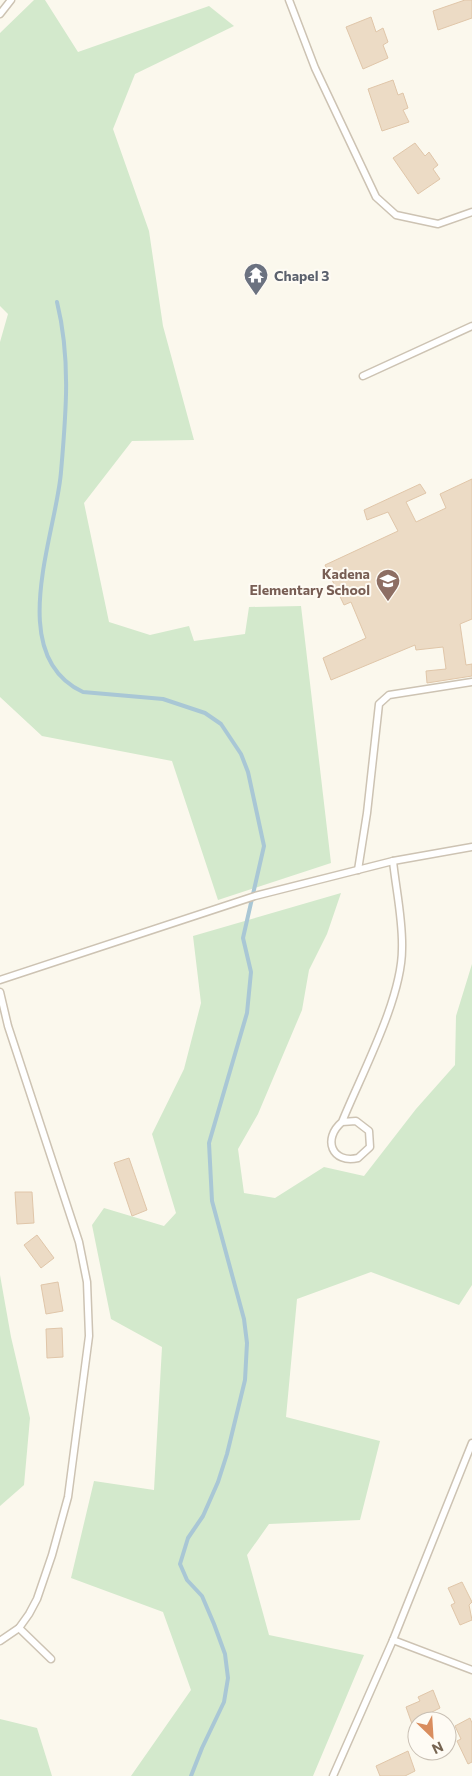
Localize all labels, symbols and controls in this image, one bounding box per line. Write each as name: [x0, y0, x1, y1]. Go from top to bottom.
temple icon: Chapel 3: [243, 262, 269, 296]
place label: Chapel 3: [274, 267, 329, 284]
place label: Kadena Elementary School: [250, 565, 370, 598]
school or university icon: Kadena Elementary School: [375, 568, 401, 602]
north arrow: [407, 1711, 457, 1761]
text: N: [429, 1738, 446, 1758]

